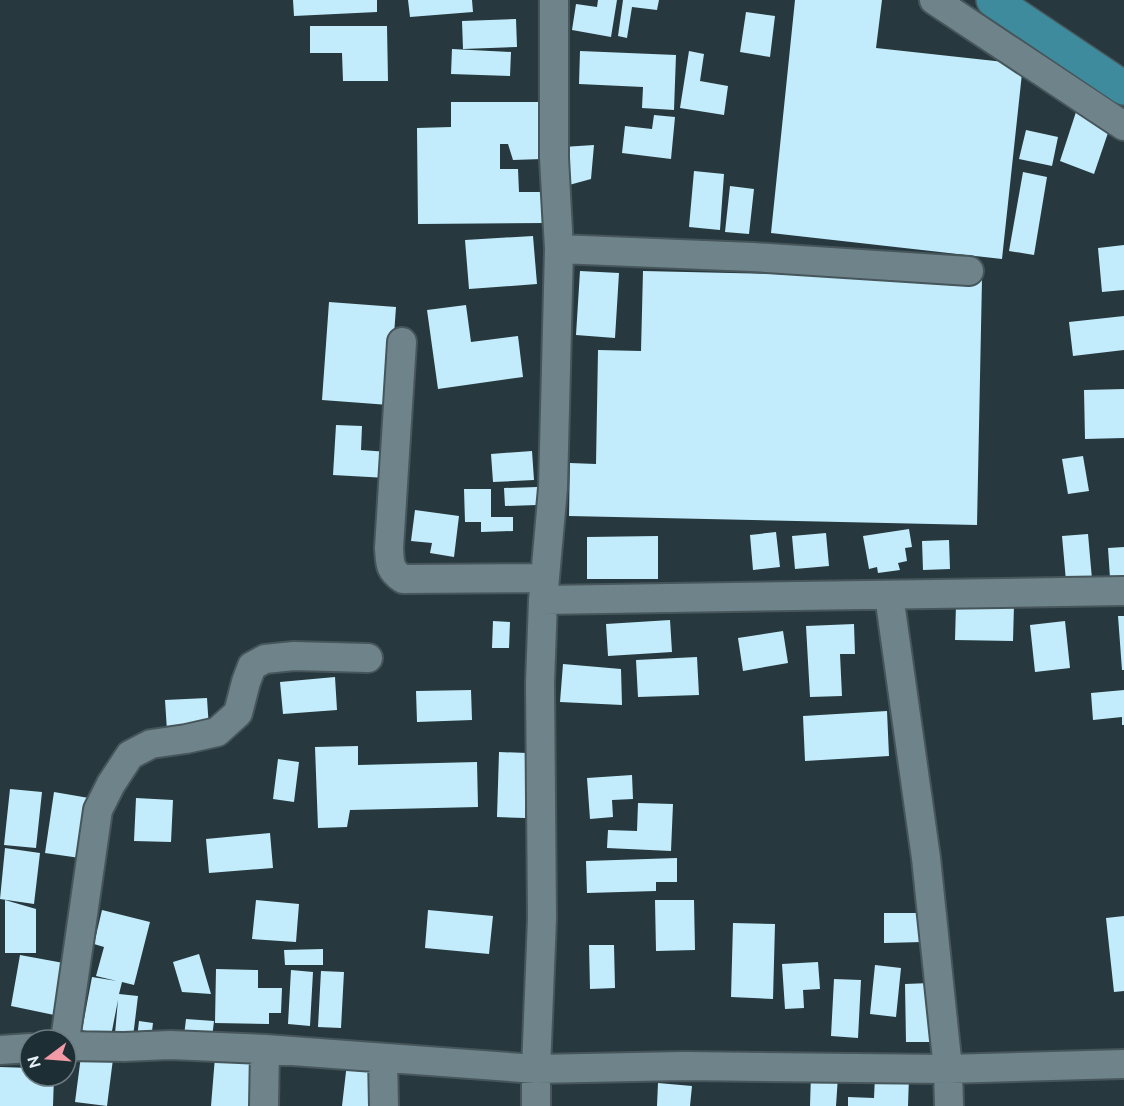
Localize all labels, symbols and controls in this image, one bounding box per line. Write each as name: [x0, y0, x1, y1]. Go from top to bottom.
north arrow: [18, 1028, 78, 1088]
text: N: [23, 1054, 44, 1070]

